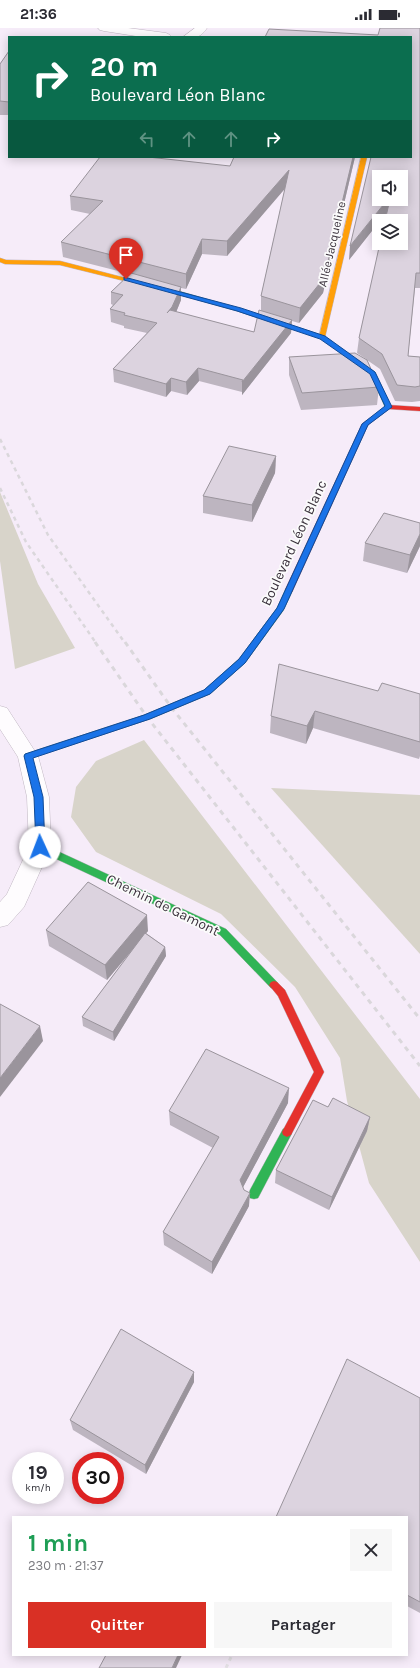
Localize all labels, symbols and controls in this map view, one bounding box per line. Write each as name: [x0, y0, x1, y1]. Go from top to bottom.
text: 21:36: [20, 5, 57, 23]
text: 20 m: [90, 50, 158, 83]
icon: right: [24, 52, 76, 104]
text: Boulevard Léon Blanc: [90, 84, 266, 106]
icon: left: [136, 128, 158, 150]
icon: ahead: [178, 128, 200, 150]
icon: ahead: [220, 128, 242, 150]
icon: right: [262, 128, 284, 150]
map controls: [372, 170, 408, 250]
button: sound: [372, 170, 408, 206]
street label: Allée Jacqueline: [315, 200, 349, 288]
button: layers: [372, 214, 408, 250]
pin: [109, 238, 143, 279]
icon: arrive: [115, 244, 137, 266]
street label: Boulevard Léon Blanc: [257, 478, 331, 608]
position arrow: [19, 826, 61, 868]
street label: Chemin de Gamont: [104, 870, 222, 940]
speed limit sign: 30: [72, 1452, 124, 1504]
text: 19: [28, 1461, 48, 1484]
text: km/h: [25, 1482, 51, 1494]
text: 1 min: [28, 1529, 88, 1557]
button: close: [350, 1529, 392, 1571]
text: 230 m · 21:37: [28, 1558, 103, 1573]
button: Quitter: [28, 1602, 206, 1648]
button: Partager: [214, 1602, 392, 1648]

